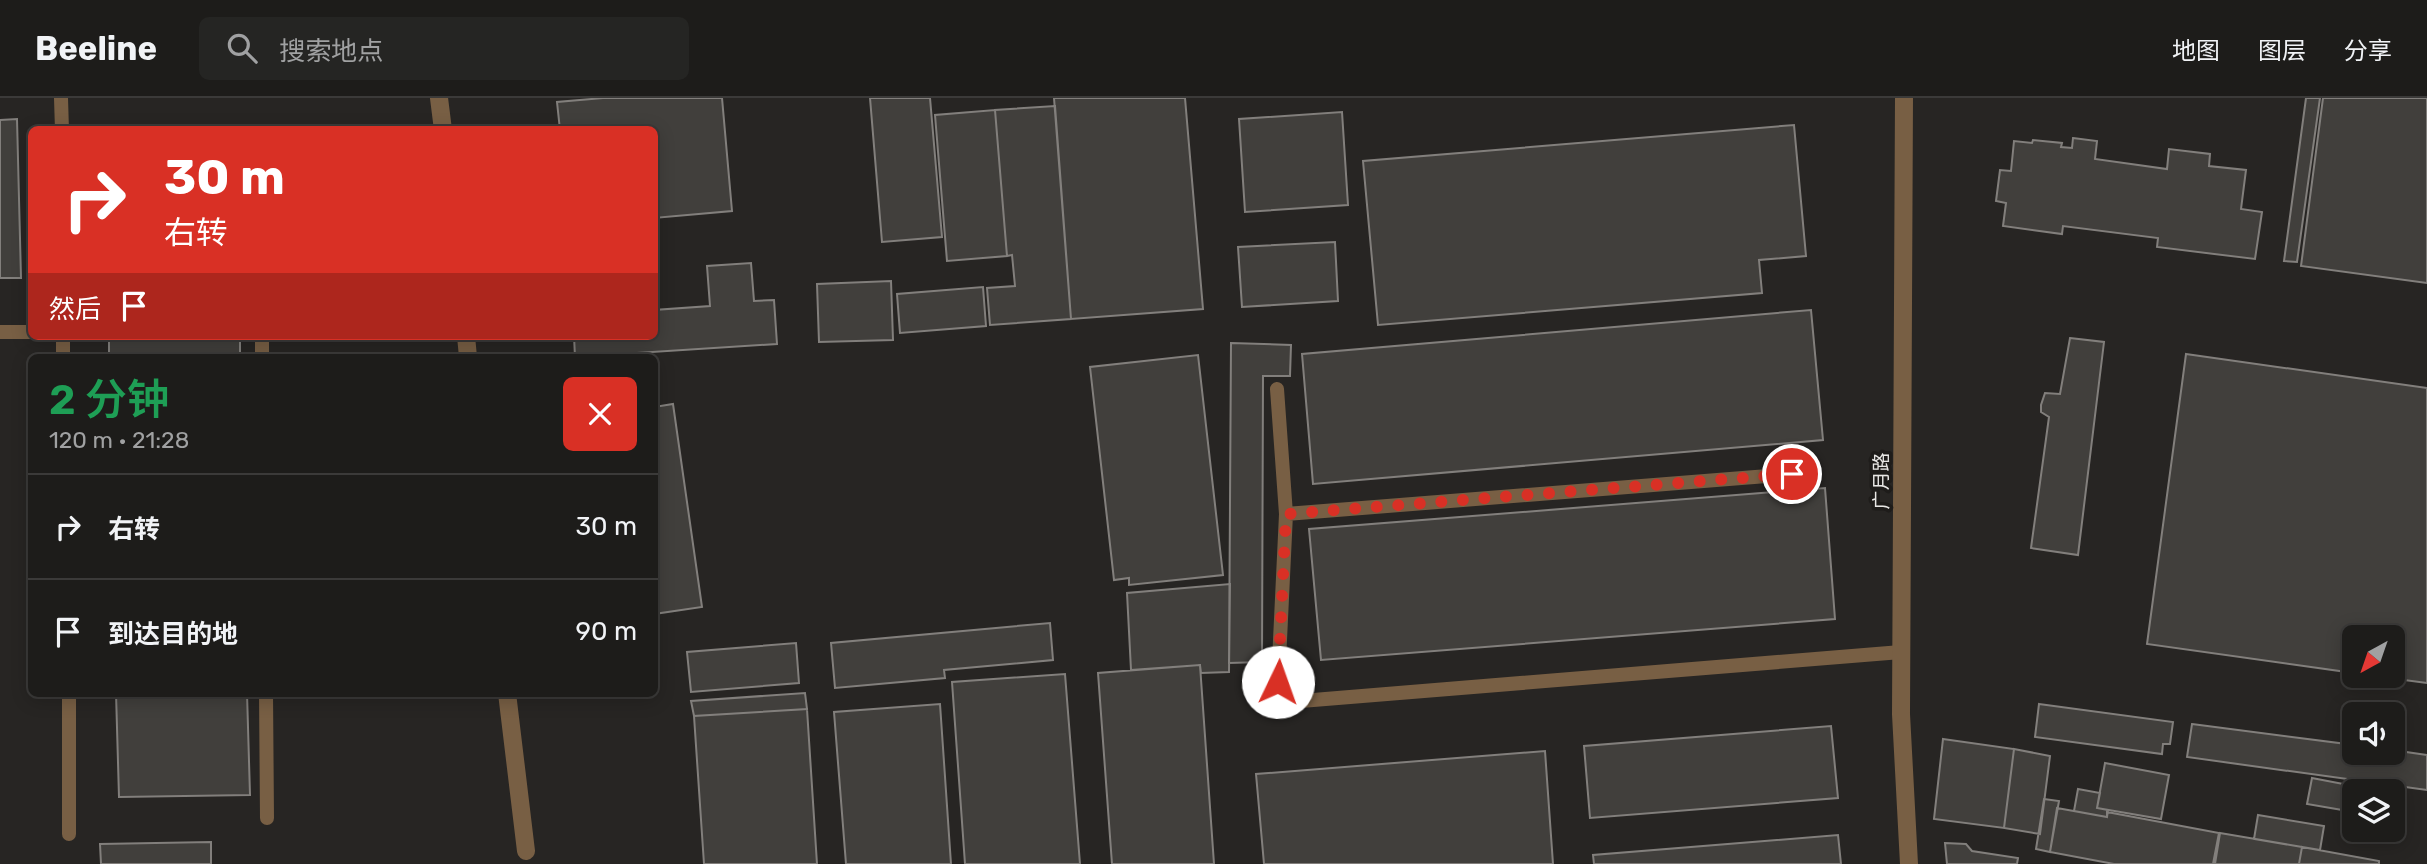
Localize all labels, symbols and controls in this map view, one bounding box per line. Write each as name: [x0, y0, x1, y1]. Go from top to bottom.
search box: [199, 17, 689, 80]
text: Beeline: [35, 29, 157, 68]
icon: search: [223, 29, 261, 67]
text: 搜索地点: [279, 36, 383, 67]
text: 地图: [2172, 37, 2220, 65]
text: 图层: [2258, 37, 2306, 65]
text: 分享: [2344, 37, 2392, 65]
text: 30 m: [164, 148, 285, 206]
icon: right: [49, 154, 140, 245]
text: 右转: [164, 214, 228, 252]
icon: arrive: [115, 287, 153, 325]
text: 然后: [49, 294, 101, 325]
text: 2 分钟: [49, 375, 169, 425]
button: close: [563, 377, 637, 451]
text: 120 m · 21:28: [49, 426, 189, 454]
pin: [1762, 444, 1822, 504]
street label: 广月路: [1870, 452, 1893, 510]
icon: arrive: [1773, 455, 1811, 493]
icon: right: [49, 508, 87, 546]
text: 30 m: [575, 511, 637, 542]
text: 右转: [108, 514, 160, 545]
icon: arrive: [49, 613, 87, 651]
text: 90 m: [576, 616, 637, 647]
text: 到达目的地: [108, 619, 238, 650]
north arrow: [2342, 625, 2404, 688]
map controls: [2342, 625, 2405, 842]
position arrow: [1241, 645, 1315, 719]
button: sound: [2342, 702, 2405, 765]
button: layers: [2342, 779, 2405, 842]

